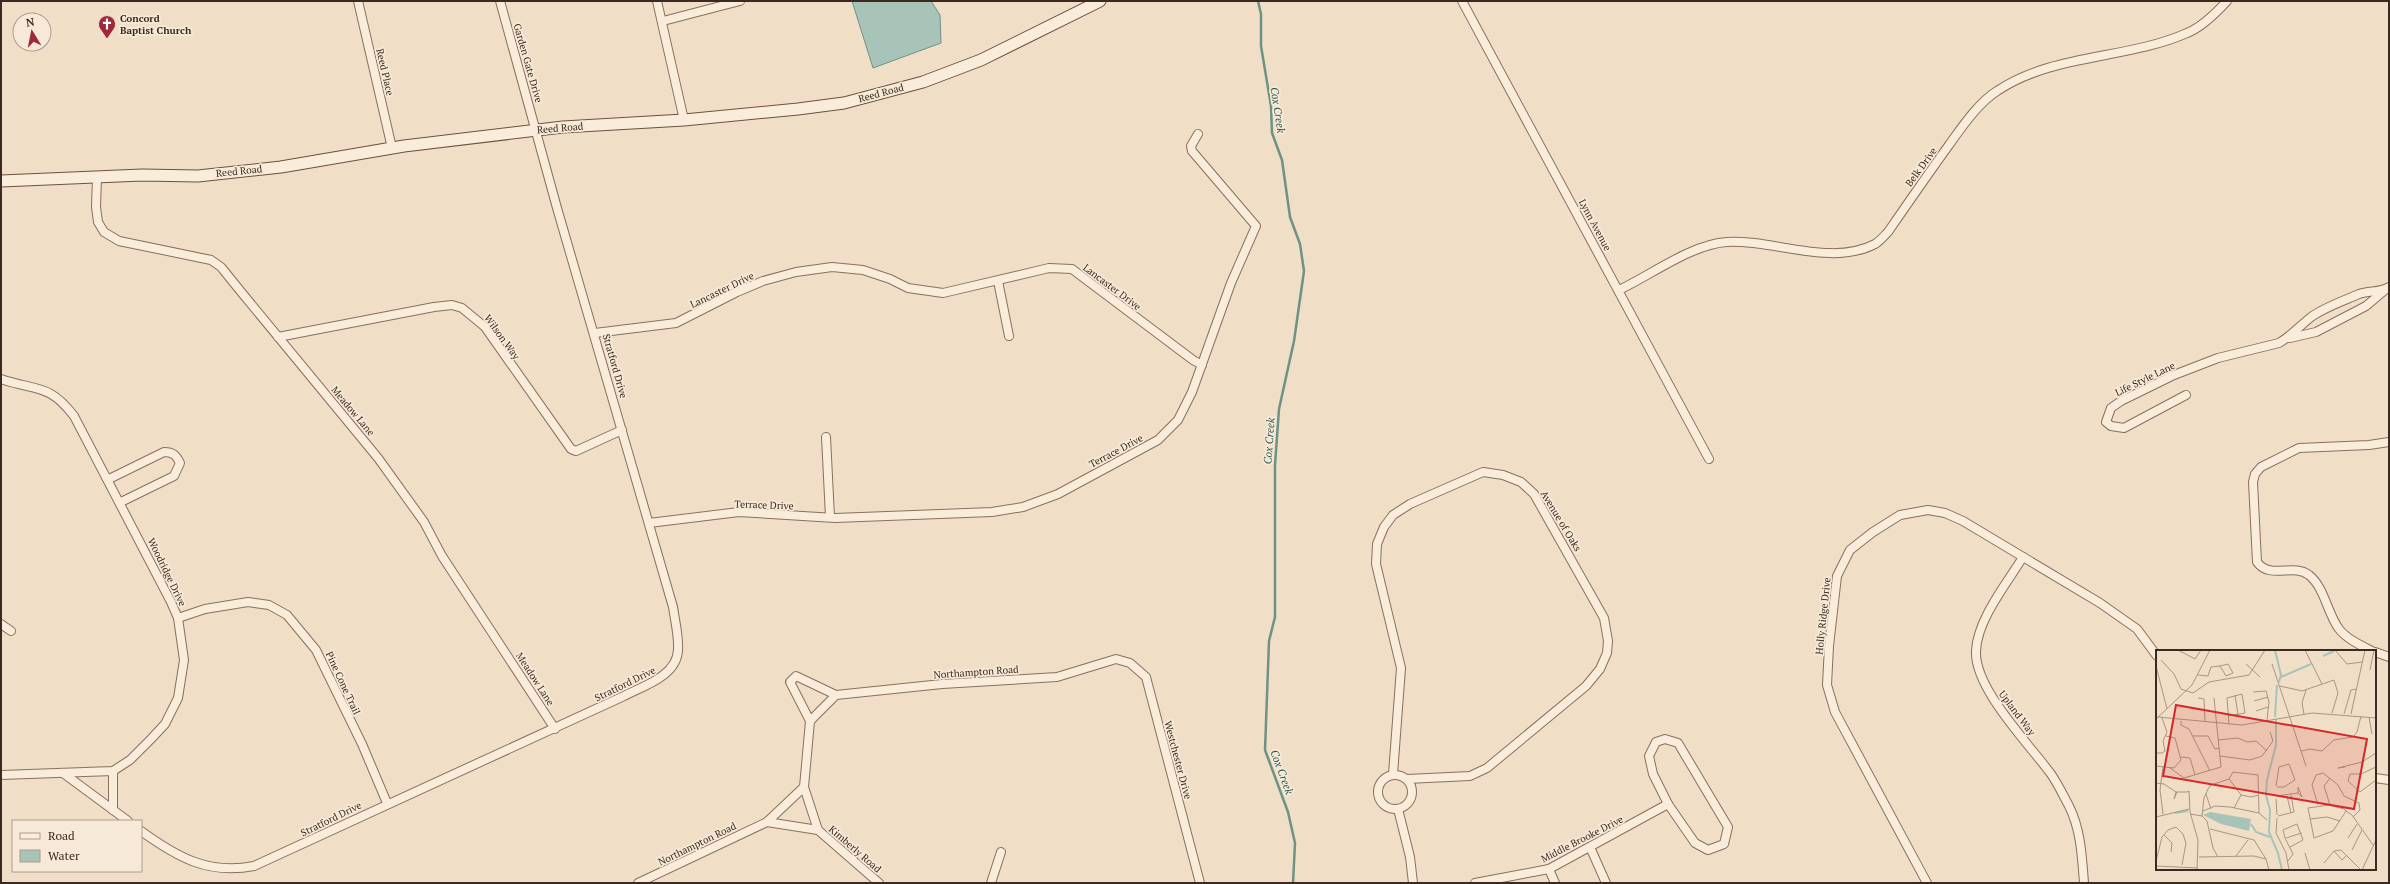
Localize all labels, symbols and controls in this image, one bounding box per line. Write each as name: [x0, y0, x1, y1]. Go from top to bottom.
north arrow: [12, 12, 52, 52]
place label: Concord Baptist Church: [120, 12, 192, 37]
text: N: [25, 14, 36, 30]
church icon: Concord Baptist Church: [97, 14, 117, 39]
street label: Garden Gate Drive: [510, 22, 546, 104]
street label: Reed Place: [373, 47, 397, 97]
street label: Reed Road: [857, 81, 906, 105]
water label: Cox Creek: [1267, 86, 1289, 135]
street label: Reed Road: [536, 119, 584, 137]
street label: Belk Drive: [1902, 145, 1940, 189]
street label: Reed Road: [215, 162, 263, 180]
street label: Lynn Avenue: [1576, 197, 1614, 253]
street label: Lancaster Drive: [1080, 261, 1144, 313]
street label: Lancaster Drive: [688, 269, 756, 311]
street label: Wilson Way: [481, 312, 523, 363]
street label: Stratford Drive: [600, 332, 630, 400]
street label: Life Style Lane: [2113, 359, 2177, 399]
street label: Meadow Lane: [328, 383, 378, 439]
water label: Cox Creek: [1260, 417, 1278, 465]
street label: Terrace Drive: [1087, 431, 1145, 471]
street label: Avenue of Oaks: [1538, 488, 1584, 554]
street label: Terrace Drive: [734, 497, 794, 513]
street label: Woodridge Drive: [145, 536, 189, 608]
street label: Holly Ridge Drive: [1812, 577, 1834, 655]
street label: Pine Cone Trail: [323, 649, 363, 717]
street label: Meadow Lane: [513, 650, 557, 708]
inset map: [2156, 650, 2376, 870]
street label: Northampton Road: [933, 663, 1020, 681]
street label: Stratford Drive: [592, 664, 658, 704]
street label: Upland Way: [1996, 688, 2039, 739]
street label: Westchester Drive: [1161, 719, 1195, 801]
water label: Cox Creek: [1267, 748, 1297, 797]
street label: Stratford Drive: [298, 799, 364, 839]
street label: Middle Brooke Drive: [1539, 813, 1625, 865]
street label: Northampton Road: [656, 819, 739, 869]
legend: [12, 820, 142, 872]
street label: Kimberly Road: [826, 823, 884, 876]
text: Road: [48, 828, 75, 843]
text: Water: [48, 848, 80, 863]

